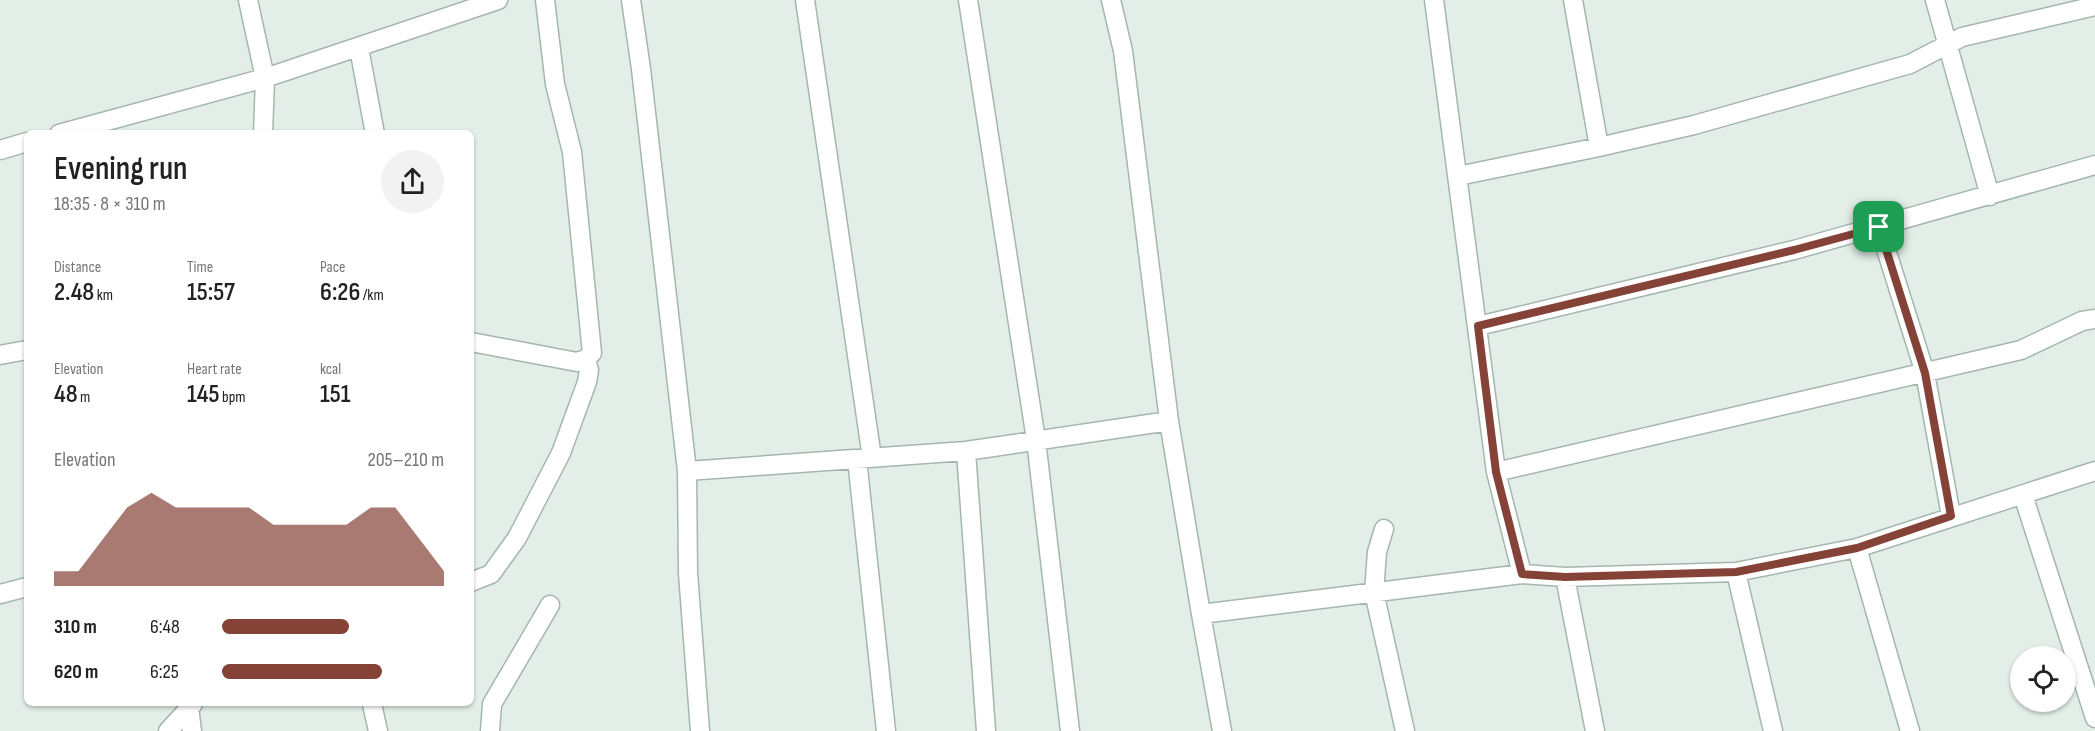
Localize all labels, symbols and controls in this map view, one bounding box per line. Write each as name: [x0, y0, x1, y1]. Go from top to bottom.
text: Evening run: [54, 149, 188, 189]
button: share: [381, 150, 444, 213]
text: 18:35 · 8 × 310 m: [54, 192, 166, 216]
pin: [1853, 201, 1904, 252]
icon: arrive: [1862, 210, 1895, 243]
text: Distance: [54, 258, 101, 277]
text: Time: [187, 258, 213, 277]
text: Pace: [320, 258, 345, 277]
text: 2.48: [54, 277, 94, 308]
text: 15:57: [187, 277, 235, 308]
text: 6:26: [320, 277, 360, 308]
text: km: [94, 286, 113, 305]
text: /km: [360, 286, 384, 305]
text: Elevation: [54, 360, 103, 379]
text: Heart rate: [187, 360, 242, 379]
text: kcal: [320, 360, 341, 379]
text: 48: [54, 379, 78, 410]
text: 145: [187, 379, 220, 410]
text: 151: [320, 379, 350, 410]
text: m: [78, 388, 90, 407]
text: bpm: [220, 388, 246, 407]
text: Elevation: [54, 448, 116, 472]
text: 205–210 m: [367, 448, 444, 472]
text: 310 m: [54, 615, 97, 639]
text: 6:48: [150, 615, 180, 639]
map controls: [2010, 646, 2076, 712]
button: locate: [2010, 646, 2076, 712]
text: 620 m: [54, 660, 98, 684]
text: 6:25: [150, 660, 179, 684]

